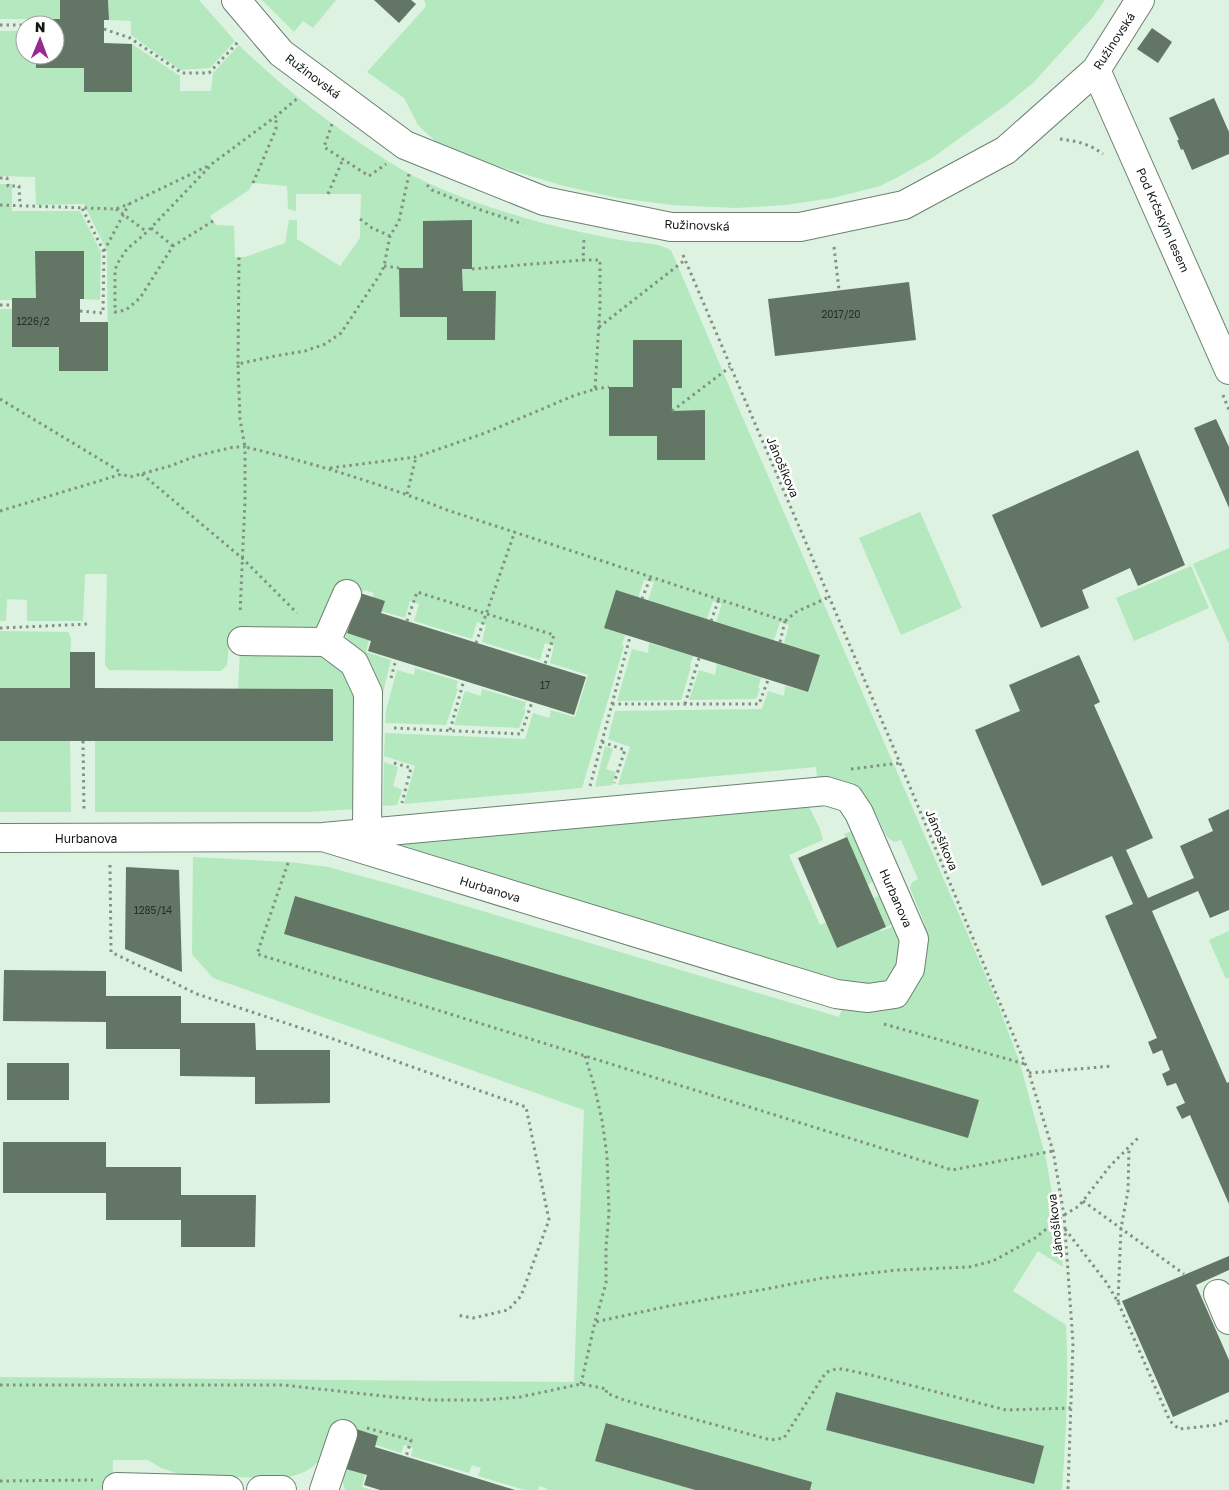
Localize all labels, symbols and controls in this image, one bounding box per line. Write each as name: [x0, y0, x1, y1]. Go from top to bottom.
street label: Ružinovská: [1090, 9, 1138, 73]
north arrow: [15, 15, 65, 65]
text: N: [35, 18, 46, 35]
street label: Ružinovská: [282, 50, 344, 102]
street label: Pod Krčským lesem: [1133, 165, 1193, 275]
street label: Ružinovská: [664, 216, 730, 234]
house number: 2017/20: [822, 308, 860, 320]
house number: 1226/2: [16, 315, 50, 327]
street label: Jánošíkova: [763, 434, 803, 500]
house number: 17: [540, 679, 550, 691]
street label: Jánošíkova: [922, 807, 962, 873]
street label: Hurbanova: [55, 831, 117, 846]
street label: Hurbanova: [876, 866, 916, 930]
street label: Hurbanova: [458, 873, 522, 905]
house number: 1285/14: [134, 904, 172, 916]
street label: Jánošíkova: [1044, 1193, 1066, 1259]

